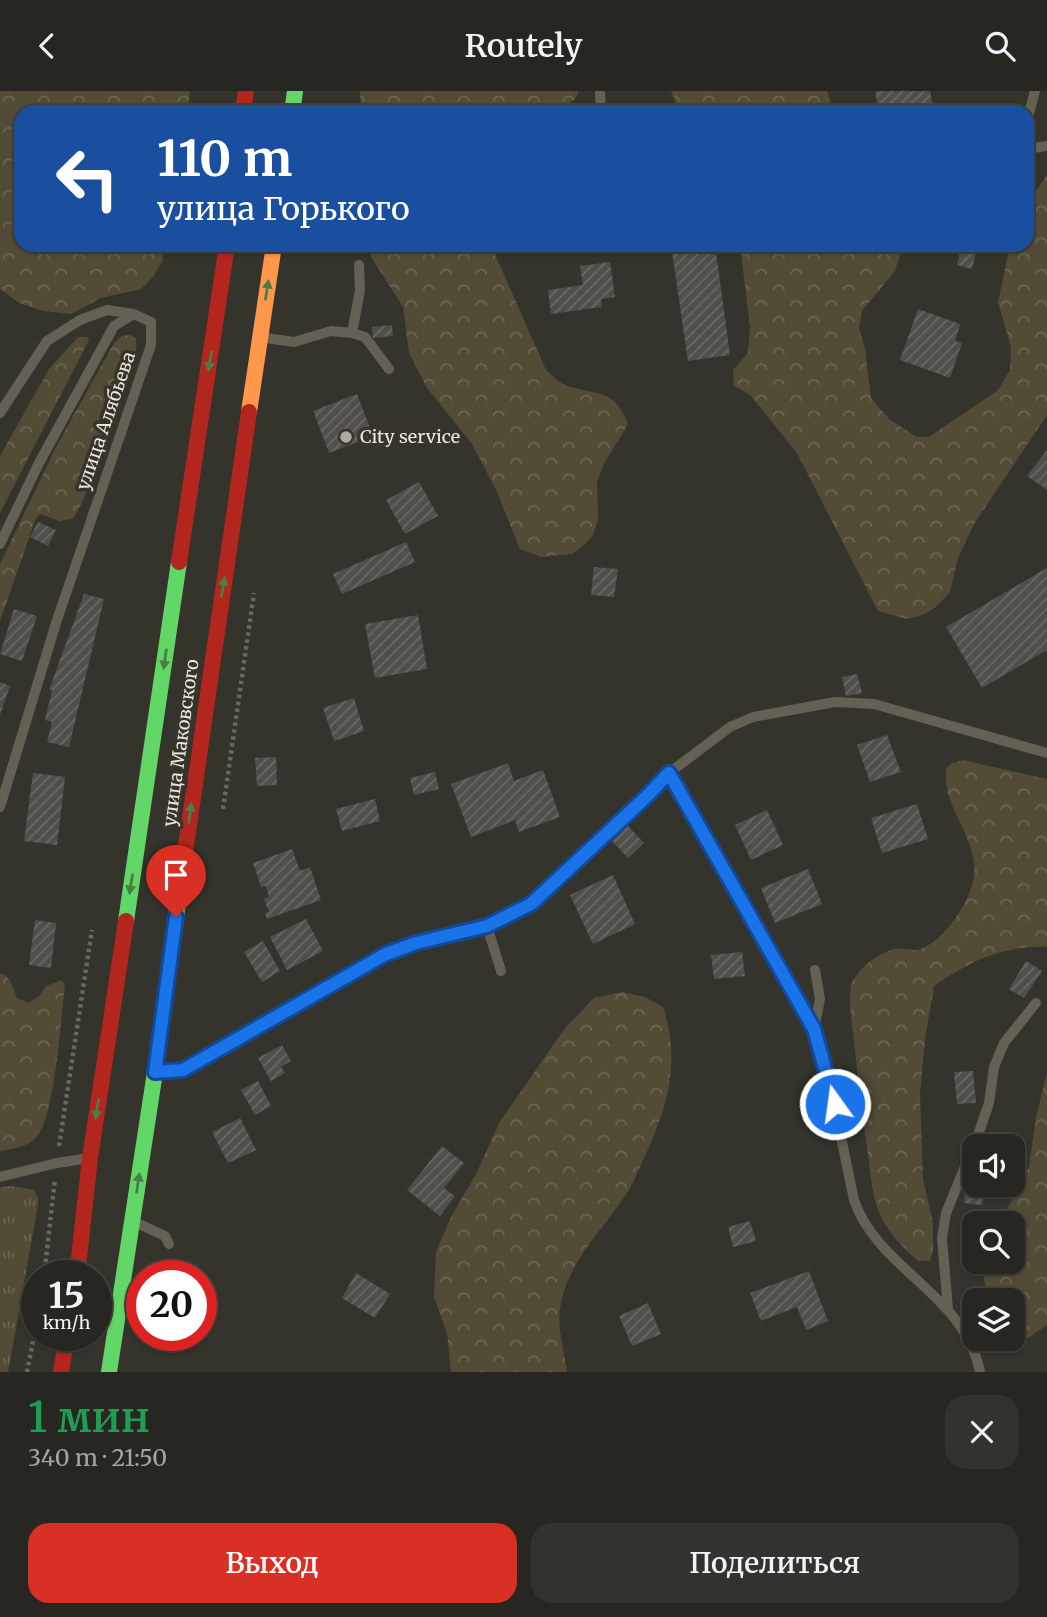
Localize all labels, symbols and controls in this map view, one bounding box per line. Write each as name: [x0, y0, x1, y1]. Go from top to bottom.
text: Routely: [464, 26, 583, 66]
icon: back: [28, 27, 66, 65]
icon: search: [981, 27, 1019, 65]
text: 110 m: [157, 128, 292, 189]
icon: left: [42, 133, 133, 224]
text: улица Горького: [157, 189, 410, 229]
one-way arrow: [262, 279, 273, 301]
street label: улица Алябьева: [71, 348, 140, 493]
one-way arrow: [204, 350, 215, 372]
place label: City service: [360, 425, 460, 448]
marker: City service: [338, 429, 354, 445]
one-way arrow: [217, 576, 228, 598]
one-way arrow: [160, 648, 171, 670]
street label: улица Маковского: [157, 658, 204, 828]
one-way arrow: [185, 801, 196, 823]
pin: [146, 845, 206, 917]
icon: arrive: [157, 856, 195, 894]
one-way arrow: [126, 873, 137, 895]
position arrow: [798, 1067, 872, 1141]
one-way arrow: [91, 1098, 102, 1120]
map controls: [962, 1134, 1025, 1351]
button: sound: [962, 1134, 1025, 1197]
one-way arrow: [133, 1172, 144, 1194]
button: search: [962, 1211, 1025, 1274]
speed limit sign: 20: [126, 1260, 217, 1351]
text: 15: [49, 1274, 84, 1318]
button: layers: [962, 1288, 1025, 1351]
text: km/h: [43, 1311, 90, 1334]
text: 1 мин: [28, 1391, 150, 1443]
button: close: [945, 1395, 1019, 1469]
text: 340 m · 21:50: [28, 1443, 167, 1472]
button: Выход: [28, 1523, 517, 1603]
button: Поделиться: [531, 1523, 1019, 1603]

